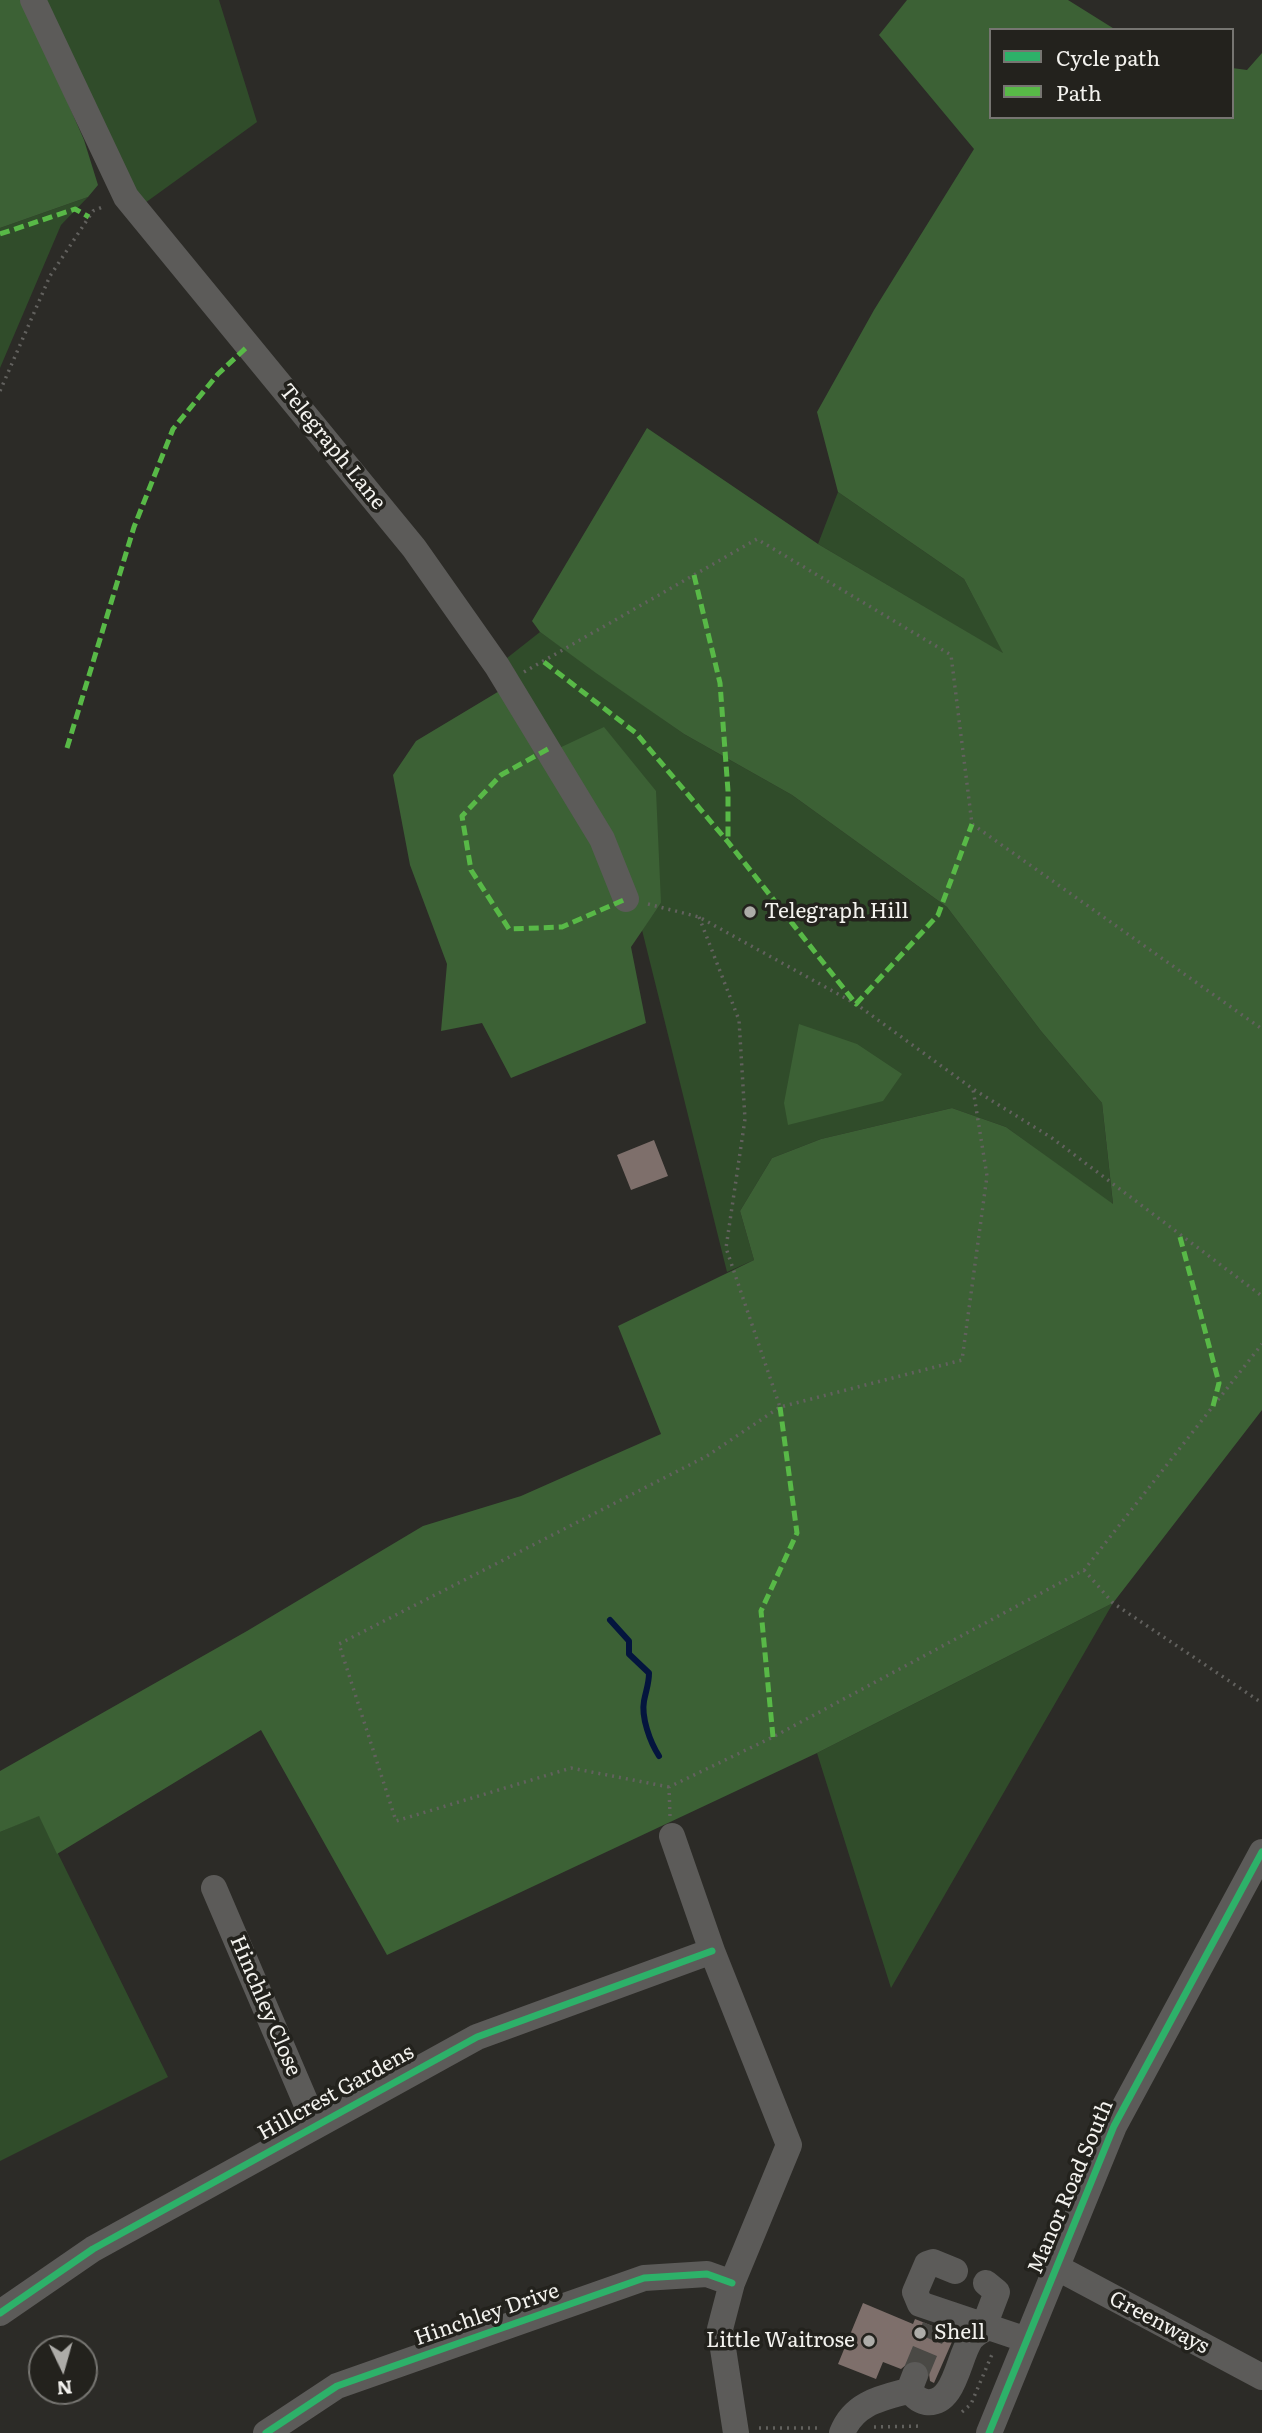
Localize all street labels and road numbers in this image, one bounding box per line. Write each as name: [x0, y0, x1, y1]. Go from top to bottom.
street label: Telegraph Lane: [273, 379, 391, 515]
street label: Hinchley Close: [224, 1932, 306, 2080]
street label: Hillcrest Gardens: [254, 2040, 418, 2146]
street label: Manor Road South: [1023, 2096, 1119, 2278]
street label: Hinchley Drive: [411, 2278, 563, 2352]
street label: Greenways: [1105, 2286, 1213, 2360]

